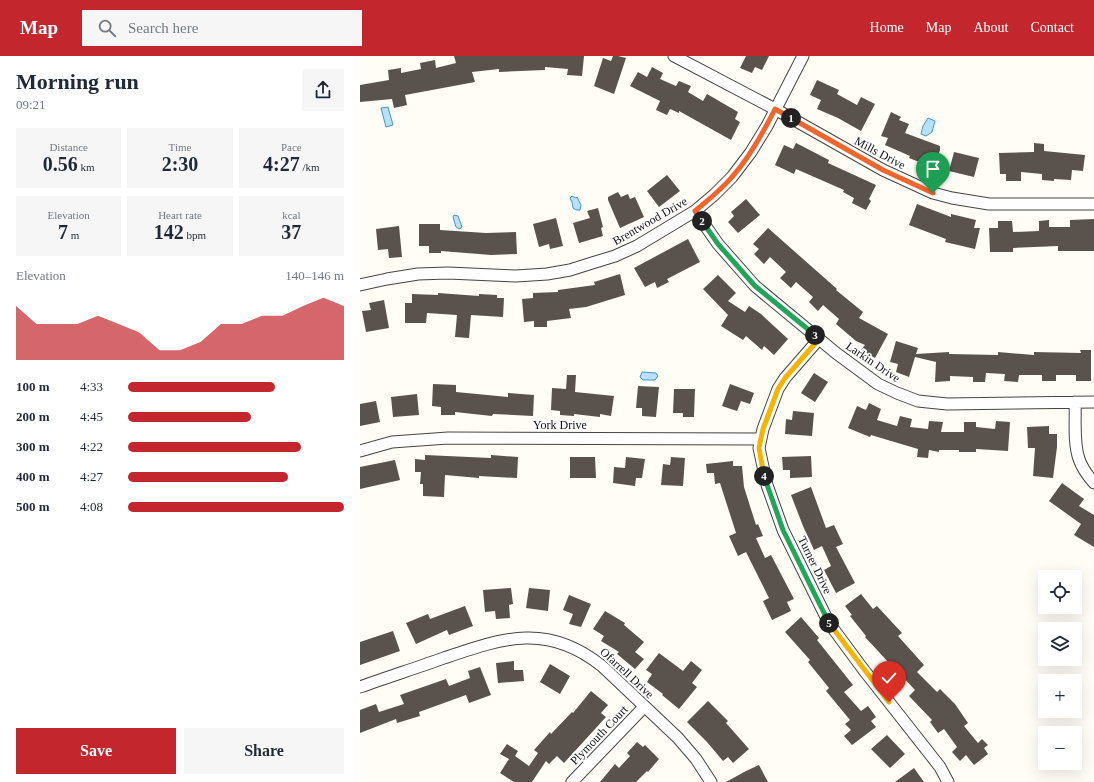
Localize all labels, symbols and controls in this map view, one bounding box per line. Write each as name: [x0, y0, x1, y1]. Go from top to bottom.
search box: [82, 10, 362, 46]
text: Map: [20, 17, 58, 38]
icon: search: [96, 17, 118, 39]
text: Search here: [128, 20, 198, 36]
text: Home: [870, 20, 904, 35]
text: Map: [926, 20, 951, 35]
text: About: [973, 20, 1008, 35]
text: Contact: [1030, 20, 1074, 35]
text: Morning run: [16, 69, 139, 94]
button: share: [302, 69, 344, 111]
text: 09:21: [16, 97, 46, 112]
pin: 1: [781, 108, 801, 128]
text: 1: [788, 112, 794, 124]
street label: Mills Drive: [852, 134, 908, 172]
text: Distance: [49, 141, 88, 153]
text: Time: [169, 141, 191, 153]
text: Pace: [281, 141, 302, 153]
pin: [916, 152, 950, 193]
text: 0.56: [43, 153, 78, 175]
text: 2:30: [162, 153, 198, 175]
text: 4:27: [263, 153, 300, 175]
icon: arrive: [922, 158, 944, 180]
text: km: [78, 161, 95, 173]
text: /km: [300, 161, 320, 173]
street label: Brentwood Drive: [610, 194, 690, 248]
text: Elevation: [48, 209, 90, 221]
text: Heart rate: [158, 209, 202, 221]
text: kcal: [282, 209, 300, 221]
pin: 2: [692, 211, 712, 231]
text: 2: [699, 215, 705, 227]
text: 7: [58, 221, 68, 243]
text: 142: [154, 221, 184, 243]
text: 37: [281, 221, 301, 243]
text: m: [68, 229, 79, 241]
text: bpm: [184, 229, 206, 241]
text: Elevation: [16, 268, 66, 283]
text: 140–146 m: [285, 268, 344, 283]
pin: 3: [805, 325, 825, 345]
text: 3: [812, 329, 818, 341]
street label: Larkin Drive: [843, 339, 903, 385]
text: 100 m: [16, 379, 50, 394]
text: 4:33: [80, 379, 103, 394]
text: 200 m: [16, 409, 50, 424]
text: 4:45: [80, 409, 103, 424]
street label: York Drive: [533, 418, 587, 432]
text: 300 m: [16, 439, 50, 454]
text: 4:22: [80, 439, 103, 454]
pin: 4: [754, 466, 774, 486]
text: 400 m: [16, 469, 50, 484]
text: 4:27: [80, 469, 103, 484]
text: 4: [761, 470, 767, 482]
text: 500 m: [16, 499, 50, 514]
text: 4:08: [80, 499, 103, 514]
street label: Turner Drive: [795, 534, 835, 596]
map controls: [1038, 570, 1082, 770]
button: locate: [1038, 570, 1082, 614]
pin: 5: [819, 613, 839, 633]
text: 5: [826, 617, 832, 629]
button: layers: [1038, 622, 1082, 666]
street label: Ofarrell Drive: [597, 645, 657, 701]
pin: [872, 661, 906, 702]
icon: check: [878, 667, 900, 689]
button: +: [1038, 674, 1082, 718]
street label: Plymouth Court: [567, 702, 631, 768]
button: −: [1038, 726, 1082, 770]
button: Save: [16, 728, 176, 774]
button: Share: [184, 728, 344, 774]

